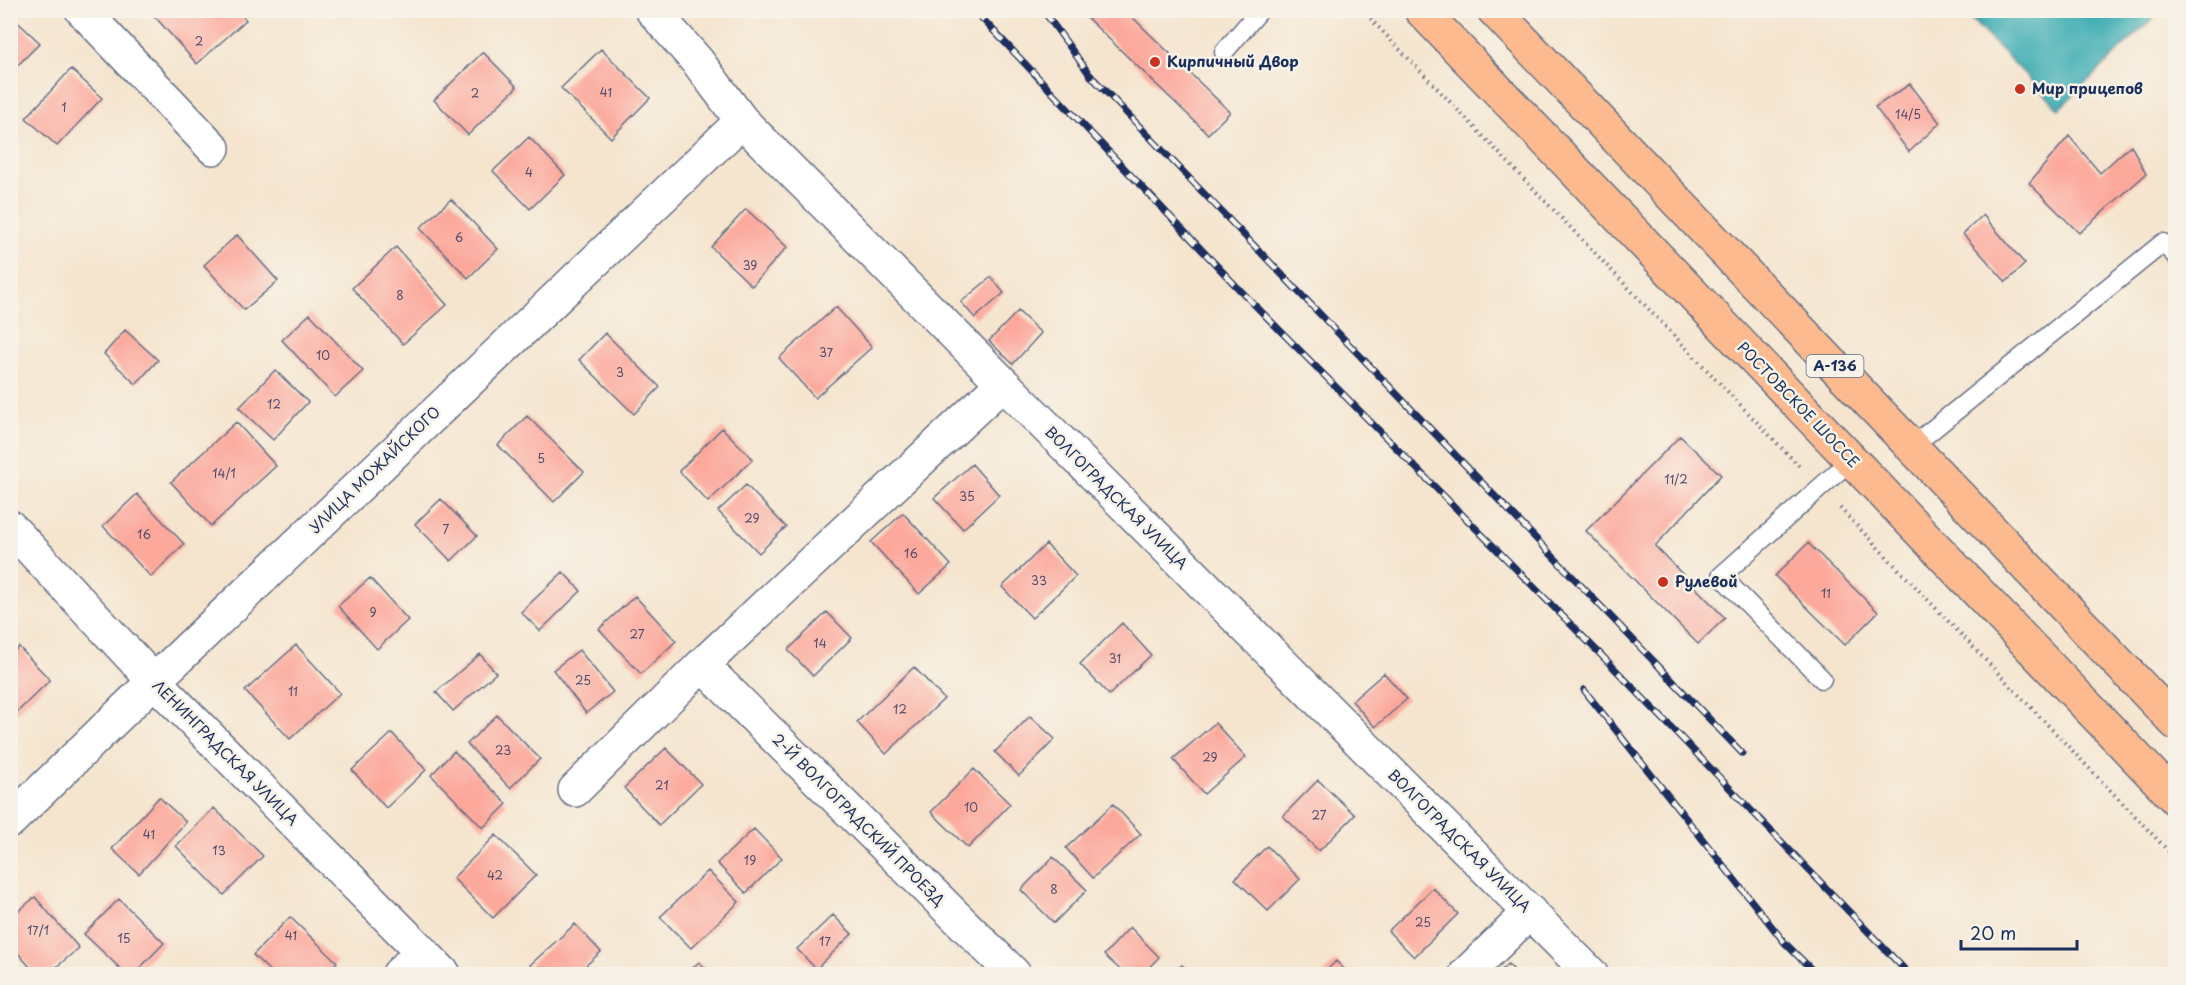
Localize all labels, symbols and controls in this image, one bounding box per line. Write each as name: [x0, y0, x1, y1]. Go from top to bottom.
house number: 2: [195, 32, 203, 50]
place label: Кирпичный Двор: [1167, 49, 1299, 72]
marker: Кирпичный Двор: [1148, 55, 1162, 69]
place label: Мир прицепов: [2032, 76, 2143, 99]
marker: Мир прицепов: [2013, 82, 2027, 96]
house number: 41: [600, 83, 612, 101]
house number: 2: [471, 84, 479, 102]
house number: 1: [61, 98, 67, 116]
house number: 14/5: [1895, 105, 1921, 123]
house number: 4: [525, 163, 533, 181]
house number: 6: [455, 228, 463, 246]
house number: 39: [743, 256, 757, 274]
house number: 8: [396, 286, 404, 304]
street label: РОСТОВСКОЕ ШОССЕ: [1733, 336, 1866, 472]
house number: 37: [819, 343, 834, 361]
house number: 10: [316, 346, 330, 364]
road number: А-136: [1806, 355, 1864, 377]
house number: 3: [616, 363, 624, 381]
house number: 12: [267, 395, 281, 413]
street label: УЛИЦА МОЖАЙСКОГО: [303, 400, 445, 538]
street label: ВОЛГОГРАДСКАЯ УЛИЦА: [1040, 420, 1194, 574]
house number: 5: [537, 449, 545, 467]
house number: 14/1: [212, 464, 236, 482]
house number: 11/2: [1664, 470, 1688, 488]
house number: 35: [959, 487, 975, 505]
house number: 29: [744, 509, 760, 527]
house number: 7: [443, 520, 450, 538]
house number: 16: [137, 525, 151, 543]
house number: 16: [904, 544, 918, 562]
place label: Рулевой: [1675, 569, 1738, 592]
house number: 33: [1031, 571, 1047, 589]
marker: Рулевой: [1656, 575, 1670, 589]
house number: 11: [1821, 584, 1831, 602]
house number: 9: [369, 603, 377, 621]
house number: 27: [630, 625, 645, 643]
house number: 14: [813, 634, 827, 652]
house number: 31: [1109, 649, 1121, 667]
house number: 25: [575, 671, 591, 689]
street label: ЛЕНИНГРАДСКАЯ УЛИЦА: [148, 674, 304, 830]
house number: 11: [288, 682, 298, 700]
house number: 12: [893, 700, 907, 718]
street label: 2-Й ВОЛГОГРАДСКИЙ ПРОЕЗД: [768, 727, 951, 911]
house number: 23: [495, 741, 511, 759]
house number: 29: [1202, 748, 1218, 766]
street label: ВОЛГОГРАДСКАЯ УЛИЦА: [1383, 763, 1537, 917]
house number: 21: [655, 776, 669, 794]
house number: 10: [964, 798, 978, 816]
house number: 27: [1312, 806, 1327, 824]
house number: 41: [143, 825, 155, 843]
house number: 13: [212, 841, 226, 859]
house number: 19: [744, 851, 756, 869]
house number: 42: [487, 866, 503, 884]
house number: 8: [1050, 880, 1058, 898]
house number: 25: [1415, 913, 1431, 931]
scale bar: [1961, 913, 2076, 951]
text: 20 m: [1970, 919, 2016, 946]
house number: 17/1: [27, 921, 49, 939]
house number: 41: [285, 926, 297, 944]
house number: 15: [117, 929, 131, 947]
house number: 17: [819, 932, 831, 950]

